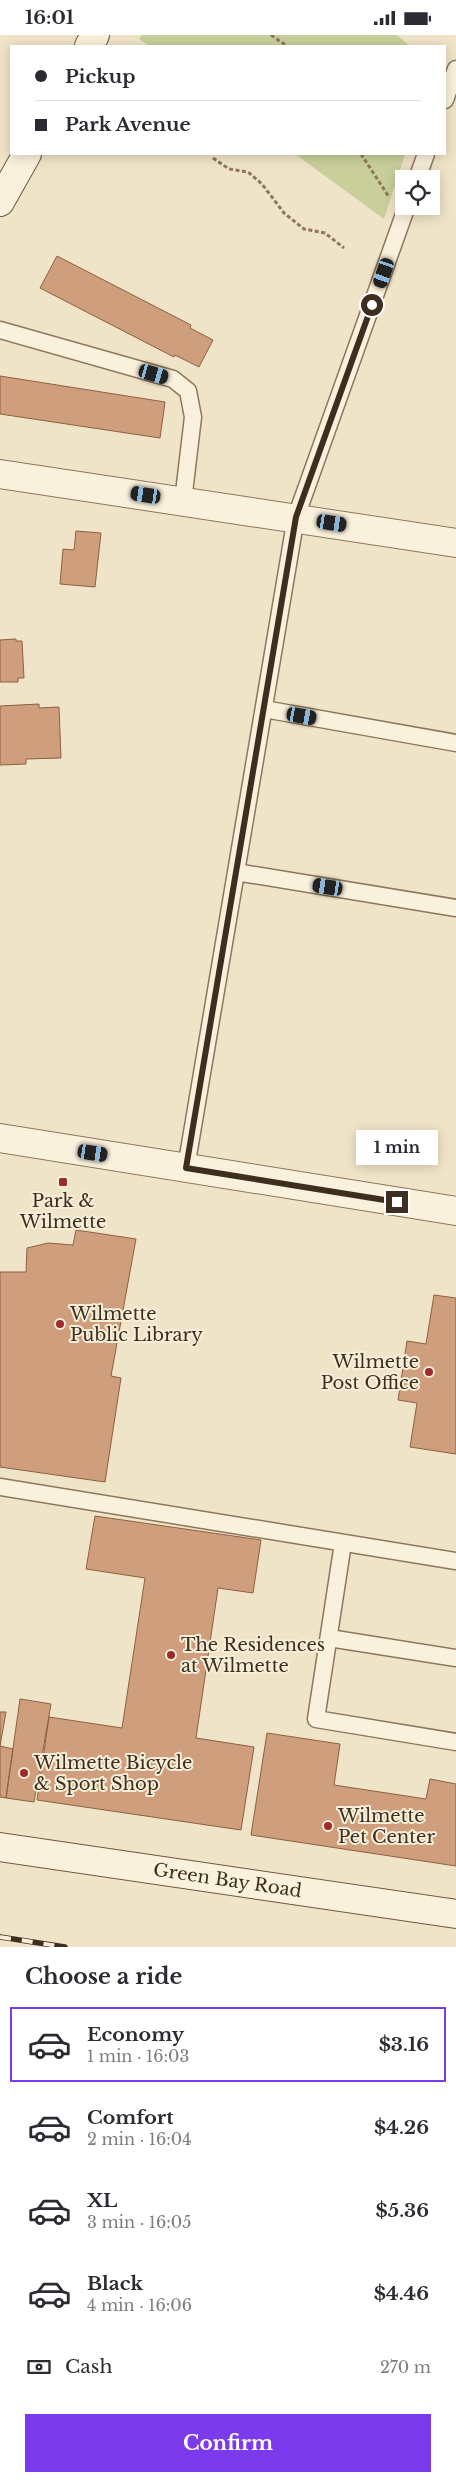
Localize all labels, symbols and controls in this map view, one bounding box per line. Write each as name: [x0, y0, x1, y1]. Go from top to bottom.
text: 16:01: [25, 6, 74, 29]
text: Pickup: [65, 65, 136, 88]
text: Park Avenue: [65, 113, 191, 136]
map controls: [395, 170, 440, 215]
button: locate: [395, 170, 440, 215]
car: [372, 256, 395, 290]
route start: [361, 294, 383, 316]
car: [137, 363, 170, 385]
car: [130, 485, 161, 505]
car: [316, 513, 347, 533]
car: [285, 706, 318, 726]
car: [312, 877, 343, 897]
callout: 1 min: [356, 1129, 438, 1165]
text: 1 min: [374, 1137, 420, 1157]
car: [77, 1143, 108, 1163]
marker: Park & Wilmette: [57, 1176, 69, 1188]
place label: Park & Wilmette: [19, 1190, 106, 1233]
route end: [386, 1191, 408, 1213]
place label: Wilmette Public Library: [69, 1303, 203, 1346]
marker: Wilmette Public Library: [54, 1318, 66, 1330]
place label: Wilmette Post Office: [321, 1351, 419, 1394]
marker: Wilmette Post Office: [423, 1366, 435, 1378]
place label: The Residences at Wilmette: [181, 1634, 325, 1677]
marker: The Residences at Wilmette: [165, 1649, 177, 1661]
place label: Wilmette Bicycle & Sport Shop: [33, 1752, 192, 1795]
marker: Wilmette Bicycle & Sport Shop: [18, 1767, 30, 1779]
place label: Wilmette Pet Center: [337, 1805, 435, 1848]
marker: Wilmette Pet Center: [322, 1820, 334, 1832]
street label: Green Bay Road: [152, 1859, 303, 1902]
text: Choose a ride: [25, 1963, 182, 1990]
icon: car: [27, 2022, 72, 2067]
text: Economy: [87, 2023, 184, 2046]
text: $3.16: [379, 2033, 429, 2056]
text: 1 min · 16:03: [87, 2046, 189, 2066]
icon: car: [27, 2105, 72, 2150]
text: Comfort: [87, 2106, 174, 2129]
text: $4.26: [374, 2116, 429, 2139]
text: 2 min · 16:04: [87, 2129, 192, 2149]
icon: car: [27, 2188, 72, 2233]
text: XL: [87, 2189, 117, 2212]
text: $5.36: [376, 2199, 429, 2222]
text: 3 min · 16:05: [87, 2212, 191, 2232]
icon: car: [27, 2271, 72, 2316]
text: Black: [87, 2272, 143, 2295]
text: $4.46: [374, 2282, 429, 2305]
text: 4 min · 16:06: [87, 2295, 192, 2315]
icon: cash: [25, 2353, 53, 2381]
text: Cash: [65, 2355, 112, 2378]
text: 270 m: [380, 2357, 431, 2377]
button: Confirm: [25, 2414, 431, 2472]

